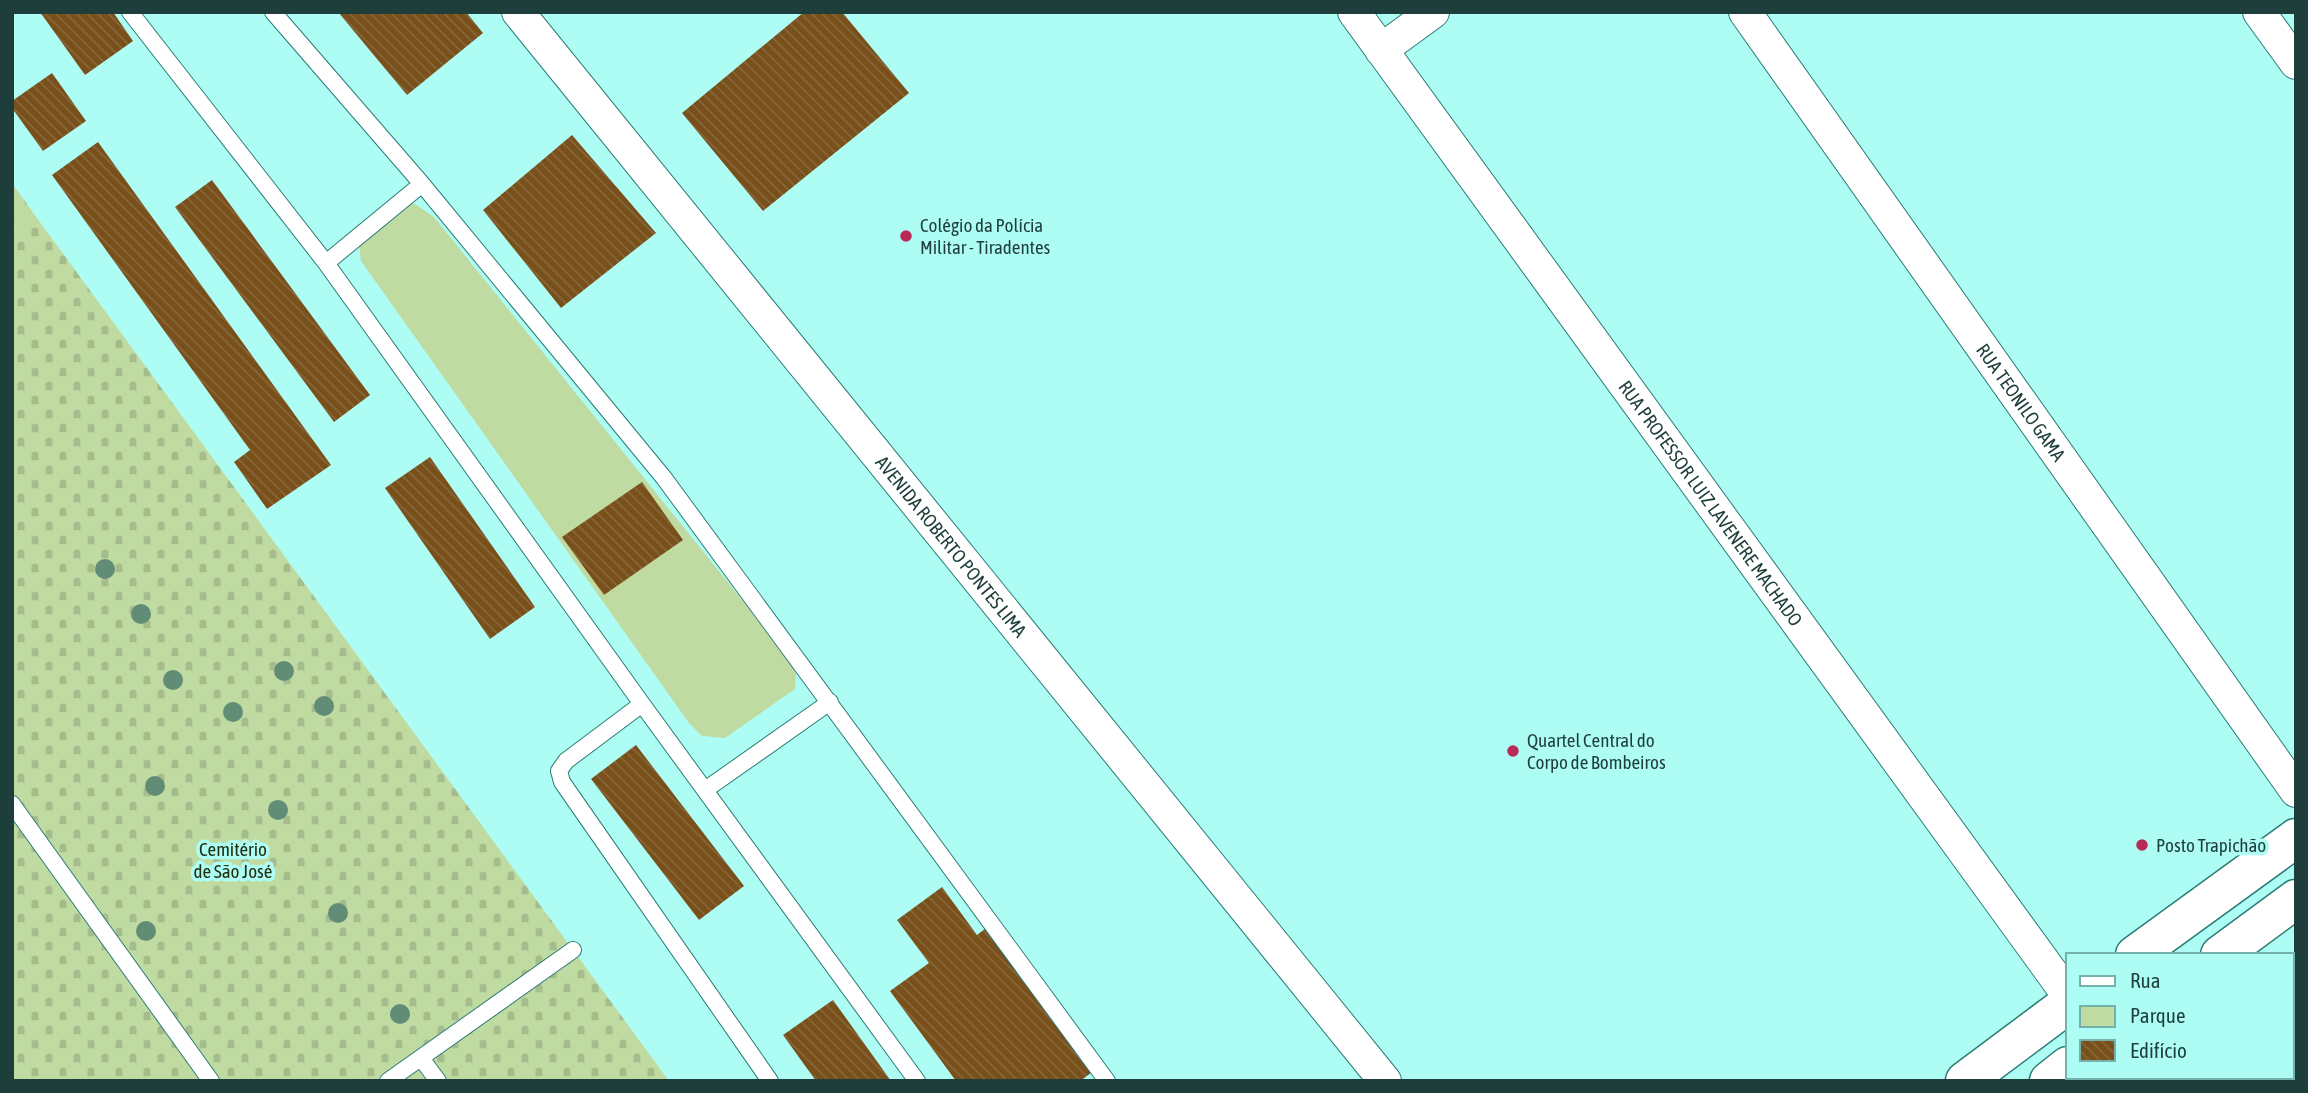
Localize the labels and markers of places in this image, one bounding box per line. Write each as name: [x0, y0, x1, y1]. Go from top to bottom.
place label: Colégio da Polícia Militar - Tiradentes: [920, 214, 1051, 258]
marker: Colégio da Polícia Militar - Tiradentes: [898, 228, 914, 244]
place label: Quartel Central do Corpo de Bombeiros: [1527, 729, 1666, 773]
marker: Quartel Central do Corpo de Bombeiros: [1505, 743, 1521, 759]
place label: Posto Trapichão: [2156, 834, 2266, 856]
marker: Posto Trapichão: [2134, 837, 2150, 853]

